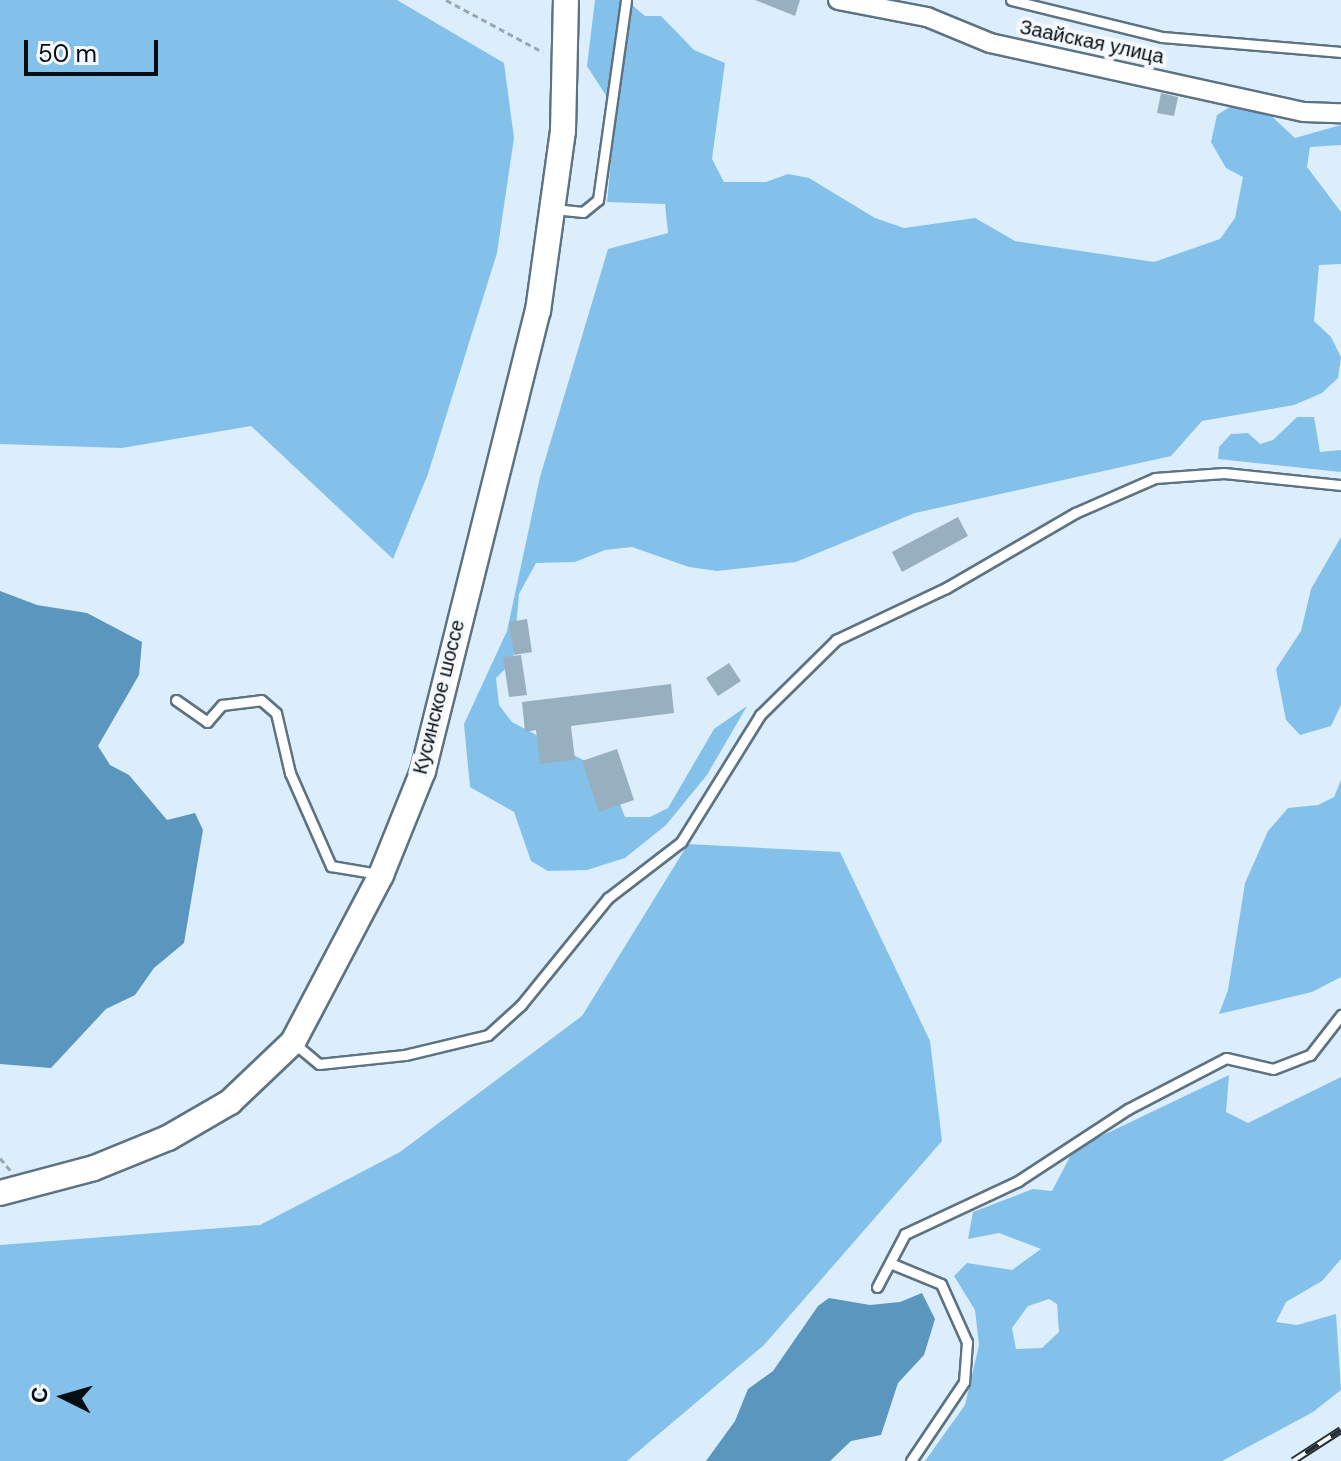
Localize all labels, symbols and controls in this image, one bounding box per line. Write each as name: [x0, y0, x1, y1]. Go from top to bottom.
street label: Заайская улица: [1018, 15, 1166, 69]
scale bar: [28, 24, 162, 74]
text: 50 m: [38, 38, 97, 69]
street label: Кусинское шоссе: [408, 617, 470, 777]
north arrow: [24, 1357, 104, 1437]
text: С: [24, 1386, 55, 1404]

